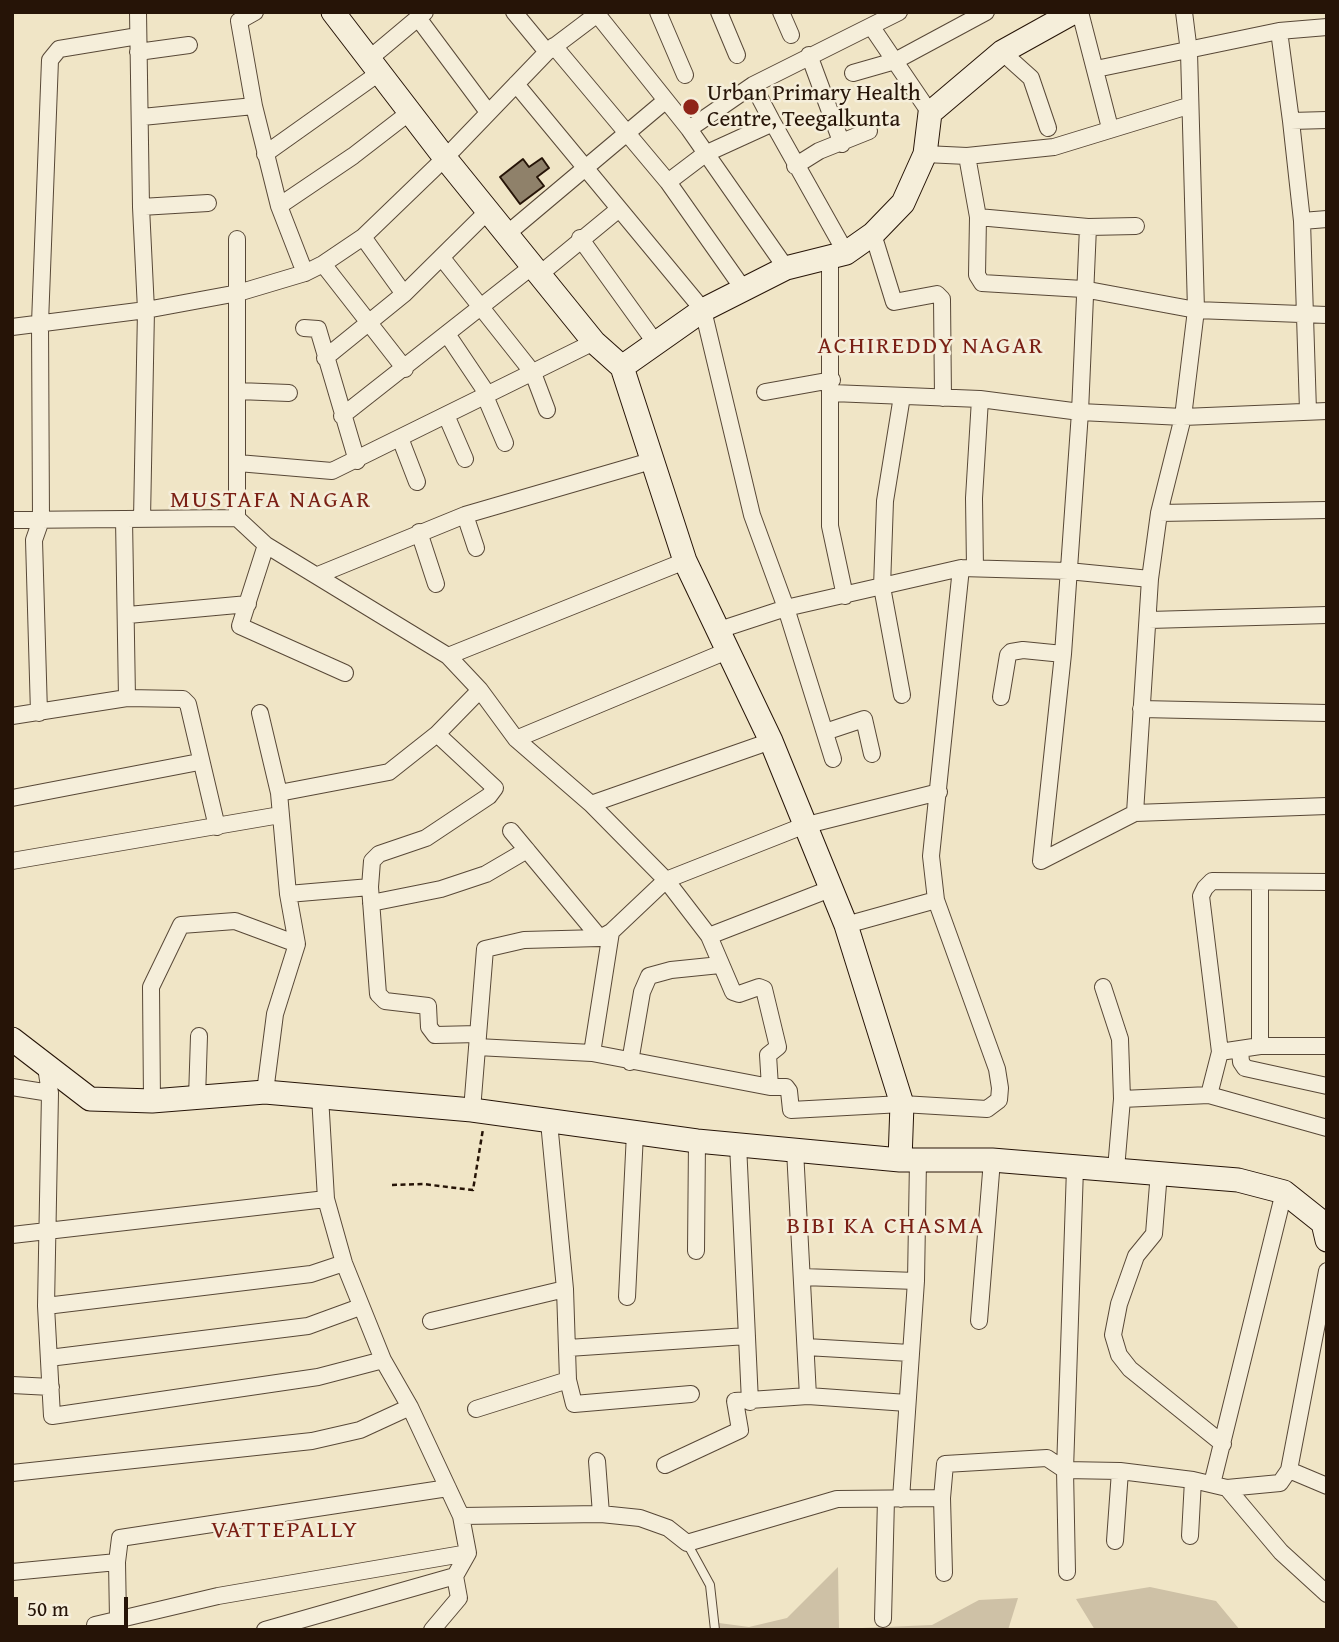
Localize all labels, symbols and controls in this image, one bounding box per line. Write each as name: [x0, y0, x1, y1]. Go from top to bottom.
place label: Urban Primary Health Centre, Teegalkunta: [707, 80, 921, 134]
marker: Urban Primary Health Centre, Teegalkunta: [681, 97, 701, 117]
district label: ACHIREDDY NAGAR: [819, 333, 1043, 361]
district label: MUSTAFA NAGAR: [172, 487, 370, 515]
district label: BIBI KA CHASMA: [788, 1213, 984, 1241]
district label: VATTEPALLY: [212, 1517, 358, 1545]
scale bar: [18, 1582, 131, 1626]
text: 50 m: [27, 1593, 69, 1624]

